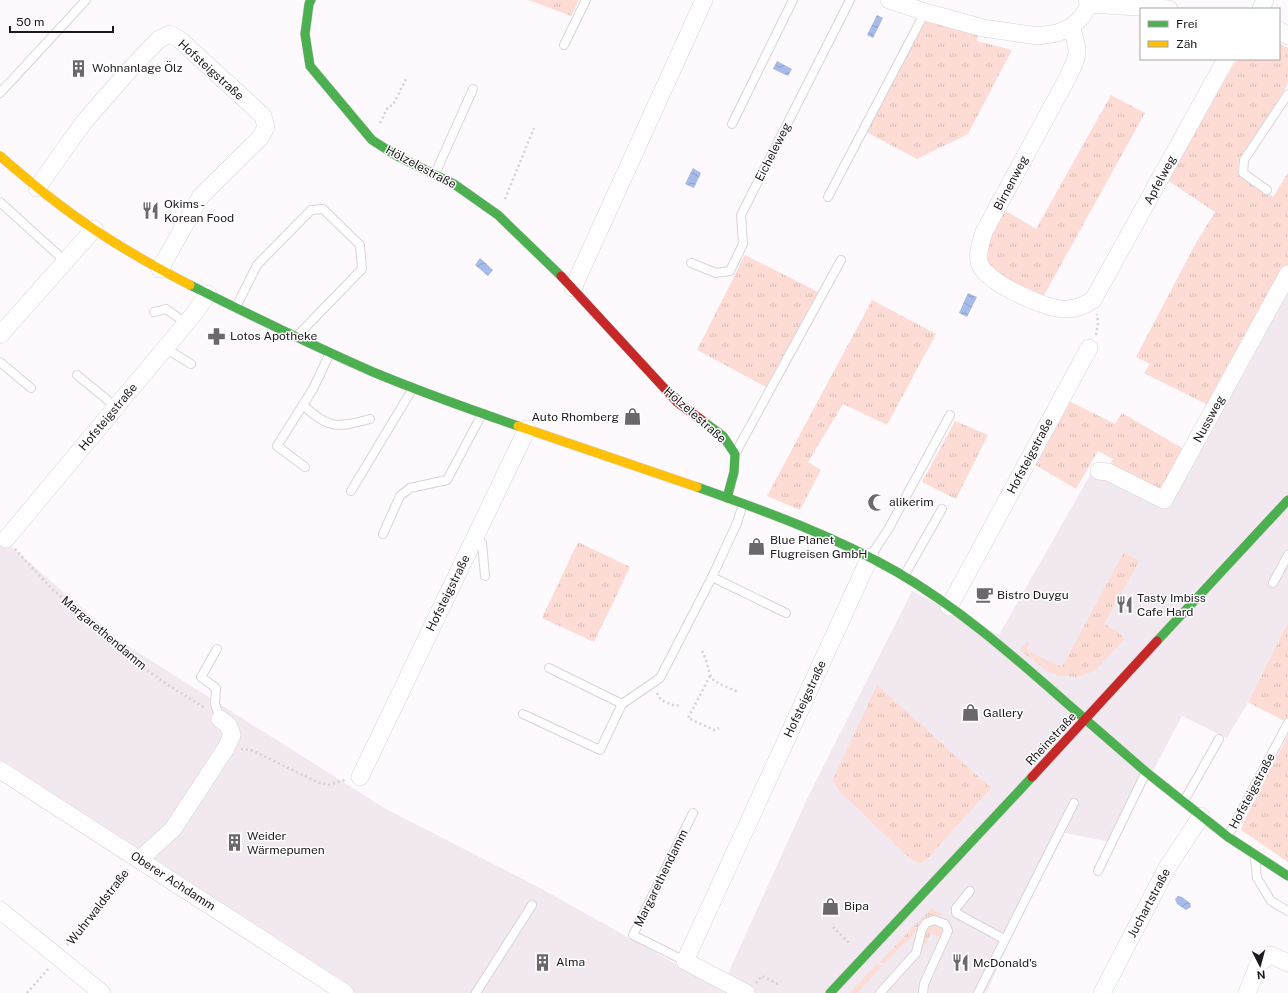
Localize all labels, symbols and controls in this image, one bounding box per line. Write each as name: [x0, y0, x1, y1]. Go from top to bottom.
scale bar: [10, 8, 113, 34]
legend: [1140, 8, 1280, 60]
text: 50 m: [16, 15, 44, 29]
text: Frei: [1176, 17, 1198, 31]
street label: Hofsteigstraße: [175, 37, 247, 103]
text: Zäh: [1176, 37, 1197, 51]
building icon: Wohnanlage Ölz: [69, 58, 89, 78]
place label: Wohnanlage Ölz: [92, 61, 183, 75]
street label: Eicheleweg: [752, 120, 794, 184]
street label: Hölzelestraße: [383, 143, 459, 192]
street label: Birnenweg: [991, 153, 1031, 213]
street label: Apfelweg: [1141, 153, 1179, 207]
place label: Okims - Korean Food: [164, 197, 234, 225]
restaurant icon: Okims - Korean Food: [141, 201, 161, 221]
pharmacy icon: Lotos Apotheke: [207, 326, 227, 346]
place label: Lotos Apotheke: [230, 329, 317, 343]
street label: Hofsteigstraße: [76, 380, 140, 453]
street label: Hölzelestraße: [661, 384, 729, 446]
street label: Nussweg: [1190, 393, 1228, 445]
shop icon: Auto Rhomberg: [622, 407, 642, 427]
place label: Auto Rhomberg: [531, 410, 619, 424]
street label: Hofsteigstraße: [1004, 416, 1056, 496]
mosque icon: alikerim: [866, 492, 886, 512]
place label: alikerim: [889, 495, 934, 509]
place label: Blue Planet Flugreisen GmbH: [770, 533, 868, 561]
shop icon: Blue Planet Flugreisen GmbH: [747, 537, 767, 557]
street label: Hofsteigstraße: [423, 552, 473, 634]
cafe icon: Bistro Duygu: [974, 585, 994, 605]
place label: Bistro Duygu: [997, 588, 1069, 602]
place label: Tasty Imbiss Cafe Hard: [1137, 591, 1206, 619]
street label: Margarethendamm: [59, 593, 149, 673]
restaurant icon: Tasty Imbiss Cafe Hard: [1114, 595, 1134, 615]
street label: Hofsteigstraße: [781, 658, 829, 740]
shop icon: Gallery: [960, 703, 980, 723]
place label: Gallery: [983, 706, 1024, 720]
street label: Rheinstraße: [1023, 709, 1079, 768]
street label: Hofsteigstraße: [1226, 751, 1278, 831]
street label: Margarethendamm: [631, 827, 691, 929]
place label: Weider Wärmepumen: [247, 829, 325, 857]
building icon: Weider Wärmepumen: [224, 833, 244, 853]
street label: Oberer Achdamm: [128, 848, 218, 914]
street label: Wuhrwaldstraße: [64, 866, 132, 948]
street label: Juchartstraße: [1125, 866, 1173, 940]
shop icon: Bipa: [821, 896, 841, 916]
place label: Bipa: [844, 899, 869, 913]
north arrow: [1240, 945, 1280, 985]
building icon: Alma: [533, 952, 553, 972]
restaurant icon: McDonald's: [950, 953, 970, 973]
place label: Alma: [556, 955, 585, 969]
place label: McDonald's: [973, 956, 1037, 970]
text: N: [1256, 969, 1266, 981]

